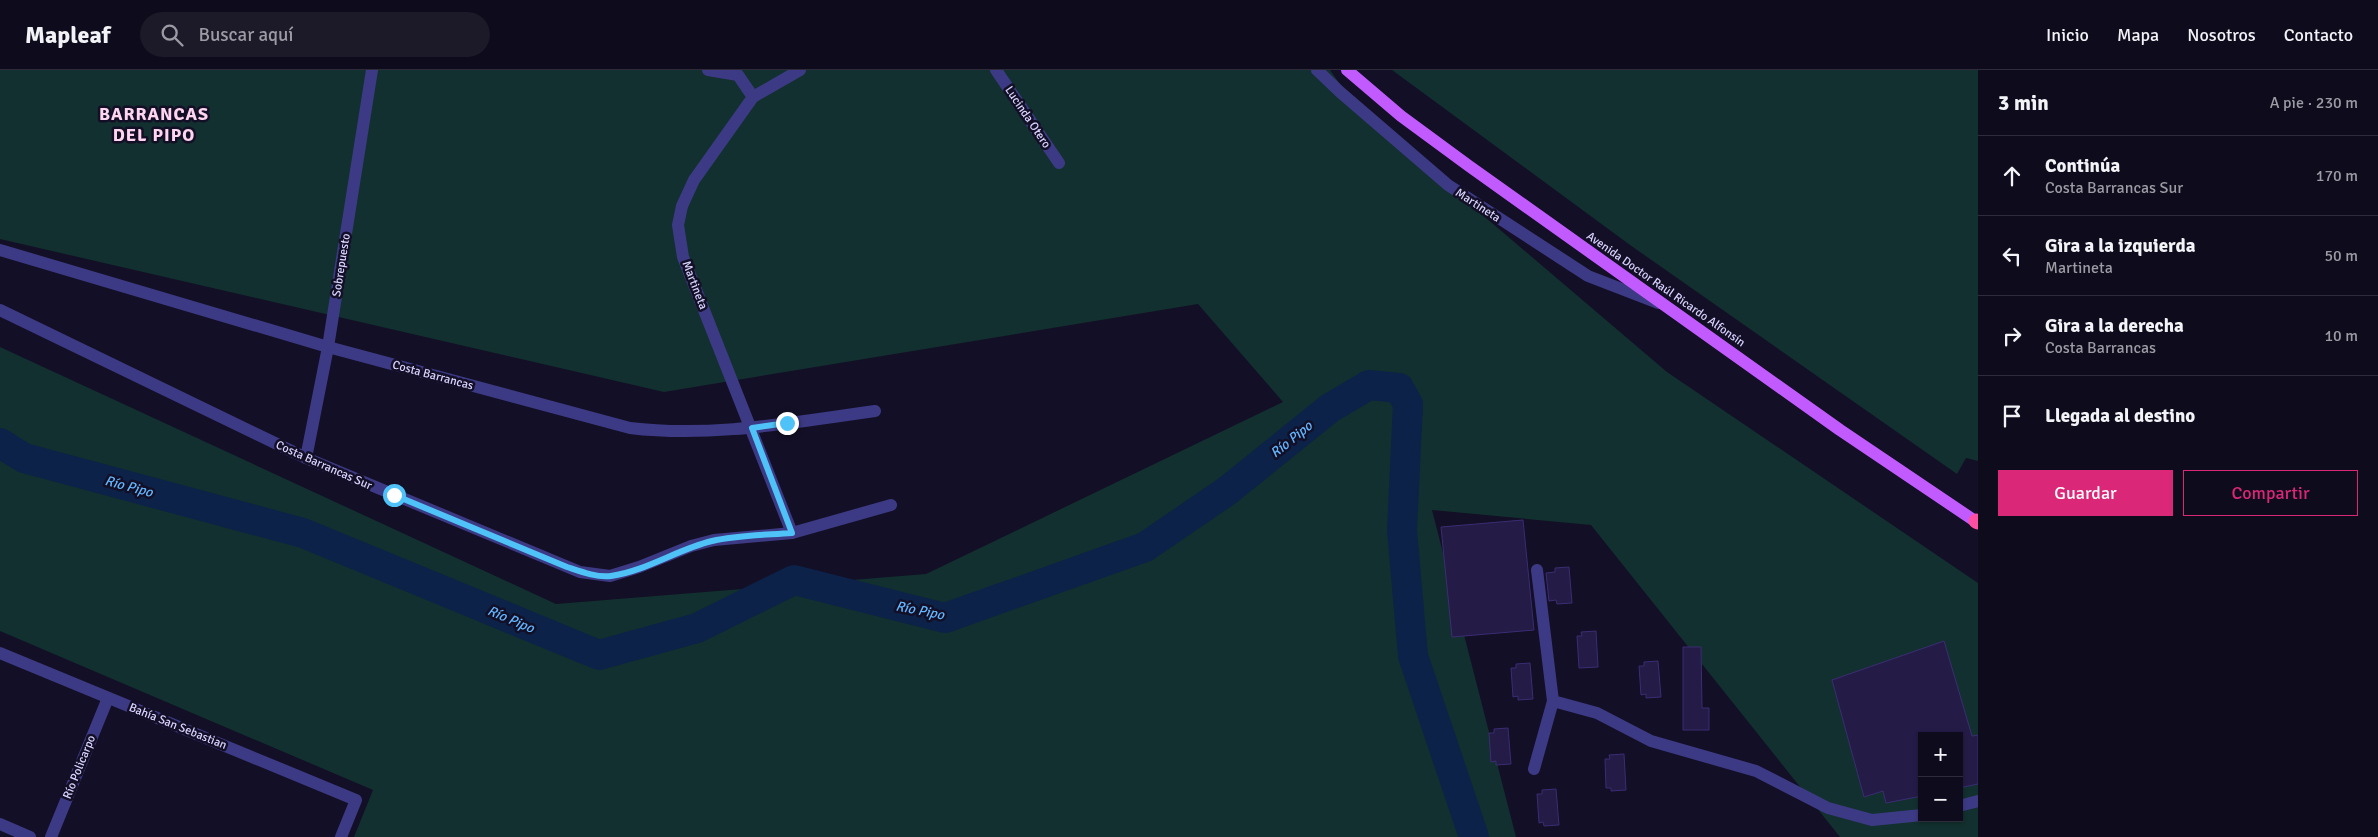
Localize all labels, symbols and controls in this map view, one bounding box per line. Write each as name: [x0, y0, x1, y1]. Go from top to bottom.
search box: [140, 12, 490, 57]
text: Mapleaf: [25, 20, 110, 50]
icon: search: [158, 21, 186, 49]
text: Buscar aquí: [198, 23, 293, 47]
text: Inicio: [2046, 24, 2089, 46]
text: Mapa: [2117, 24, 2159, 46]
text: Nosotros: [2187, 24, 2256, 46]
text: Contacto: [2284, 24, 2353, 46]
street label: Lucinda Otero: [1001, 83, 1054, 151]
text: 3 min: [1998, 90, 2049, 116]
text: A pie · 230 m: [2270, 93, 2358, 113]
district label: BARRANCAS DEL PIPO: [99, 103, 209, 146]
text: Continúa: [2045, 154, 2120, 178]
icon: ahead: [1998, 162, 2026, 190]
text: 170 m: [2316, 166, 2358, 186]
text: Costa Barrancas Sur: [2045, 178, 2183, 198]
street label: Martineta: [1452, 185, 1503, 226]
street label: Avenida Doctor Raúl Ricardo Alfonsín: [1583, 229, 1748, 350]
street label: Sobrepuesto: [329, 232, 354, 298]
text: Gira a la izquierda: [2045, 234, 2195, 258]
icon: left: [1998, 242, 2026, 270]
text: 50 m: [2324, 246, 2358, 266]
text: Martineta: [2045, 258, 2113, 278]
street label: Martineta: [678, 259, 711, 312]
text: Gira a la derecha: [2045, 314, 2184, 338]
icon: right: [1998, 322, 2026, 350]
text: 10 m: [2324, 326, 2358, 346]
text: Costa Barrancas: [2045, 338, 2156, 358]
street label: Costa Barrancas: [391, 357, 475, 394]
icon: arrive: [1998, 402, 2026, 430]
text: Llegada al destino: [2045, 404, 2195, 428]
route end: [776, 412, 799, 435]
water label: Río Pipo: [1267, 417, 1316, 461]
street label: Costa Barrancas Sur: [273, 438, 375, 494]
button: Guardar: [1998, 470, 2173, 516]
button: Compartir: [2183, 470, 2358, 516]
water label: Río Pipo: [103, 472, 155, 501]
route start: [383, 484, 406, 507]
water label: Río Pipo: [894, 597, 946, 624]
water label: Río Pipo: [485, 602, 537, 637]
street label: Bahía San Sebastian: [127, 700, 229, 753]
map controls: [1918, 732, 1963, 822]
button: +: [1918, 732, 1963, 777]
street label: Río Policarpo: [60, 733, 99, 801]
button: −: [1918, 777, 1963, 822]

